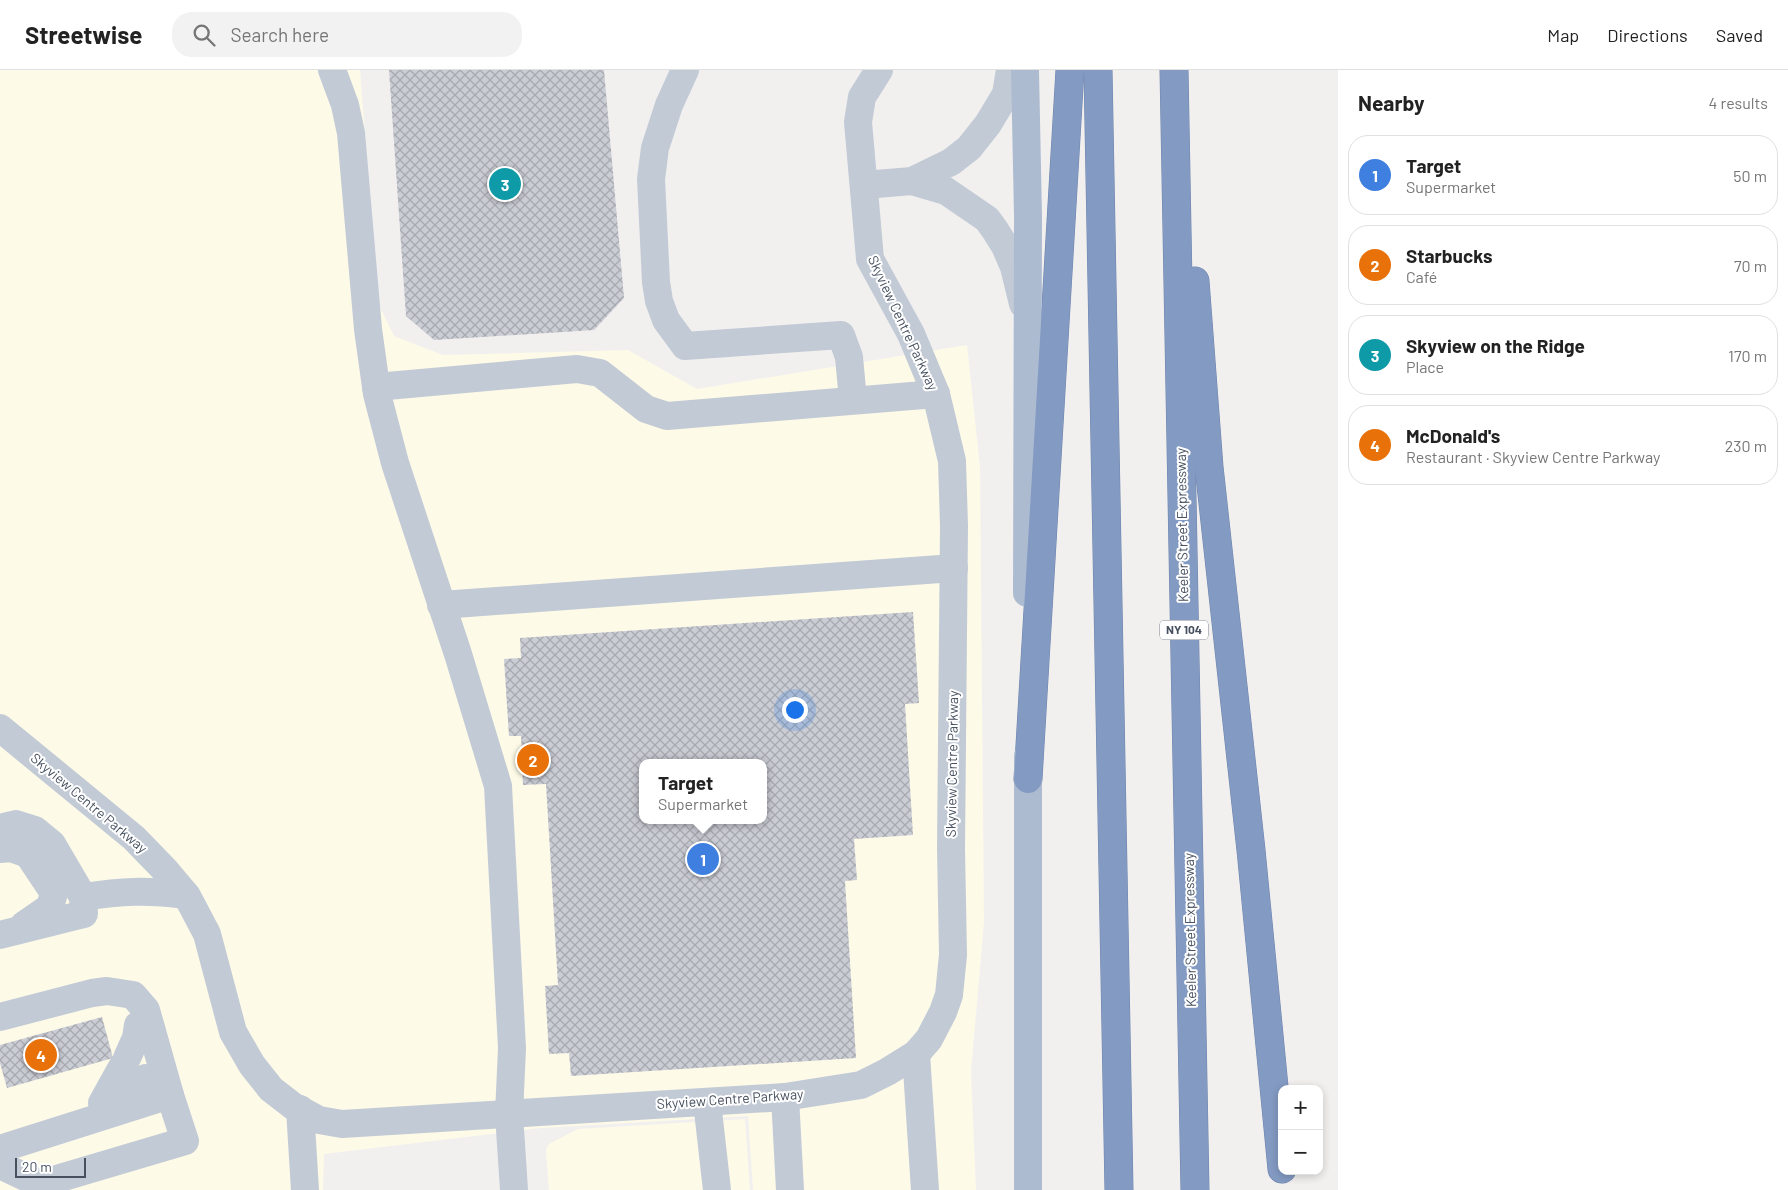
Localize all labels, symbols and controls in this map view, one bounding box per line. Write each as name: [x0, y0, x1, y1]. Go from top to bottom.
search box: [172, 12, 522, 57]
text: Streetwise: [25, 20, 142, 49]
icon: search: [190, 21, 218, 49]
text: Search here: [230, 23, 329, 46]
text: Map: [1547, 24, 1579, 46]
text: Directions: [1607, 24, 1688, 46]
text: Saved: [1716, 24, 1763, 46]
text: Nearby: [1358, 90, 1424, 115]
text: 4 results: [1708, 93, 1768, 112]
text: Target: [1406, 154, 1461, 177]
pin: 3: [489, 165, 521, 203]
text: 1: [1372, 166, 1378, 185]
text: 50 m: [1733, 166, 1767, 185]
text: Supermarket: [1406, 177, 1496, 196]
text: Starbucks: [1406, 244, 1493, 267]
street label: Skyview Centre Parkway: [865, 253, 942, 393]
text: 2: [1371, 256, 1379, 275]
text: 70 m: [1734, 256, 1767, 275]
text: Café: [1406, 267, 1437, 286]
text: Skyview on the Ridge: [1406, 334, 1585, 357]
text: 3: [1371, 346, 1379, 365]
text: 170 m: [1728, 346, 1767, 365]
text: Place: [1406, 357, 1444, 376]
text: McDonald's: [1406, 424, 1500, 447]
text: 4: [1370, 436, 1380, 455]
text: 230 m: [1725, 436, 1767, 455]
street label: Keeler Street Expressway: [1172, 447, 1191, 602]
text: Restaurant · Skyview Centre Parkway: [1406, 447, 1660, 466]
road number: NY 104: [1160, 620, 1208, 640]
street label: Skyview Centre Parkway: [942, 690, 961, 838]
your location: [782, 697, 808, 723]
pin: 2: [517, 741, 549, 779]
street label: Skyview Centre Parkway: [28, 749, 151, 857]
popup: [639, 759, 767, 824]
text: Target: [658, 771, 713, 794]
text: Supermarket: [658, 794, 748, 813]
pin: 1: [687, 840, 719, 878]
street label: Keeler Street Expressway: [1180, 852, 1199, 1007]
pin: 4: [25, 1036, 57, 1074]
street label: Skyview Centre Parkway: [656, 1085, 804, 1112]
map controls: [1278, 1085, 1323, 1175]
button: +: [1278, 1085, 1323, 1130]
button: −: [1278, 1130, 1323, 1175]
scale bar: [15, 1155, 86, 1178]
text: 20 m: [22, 1158, 52, 1175]

